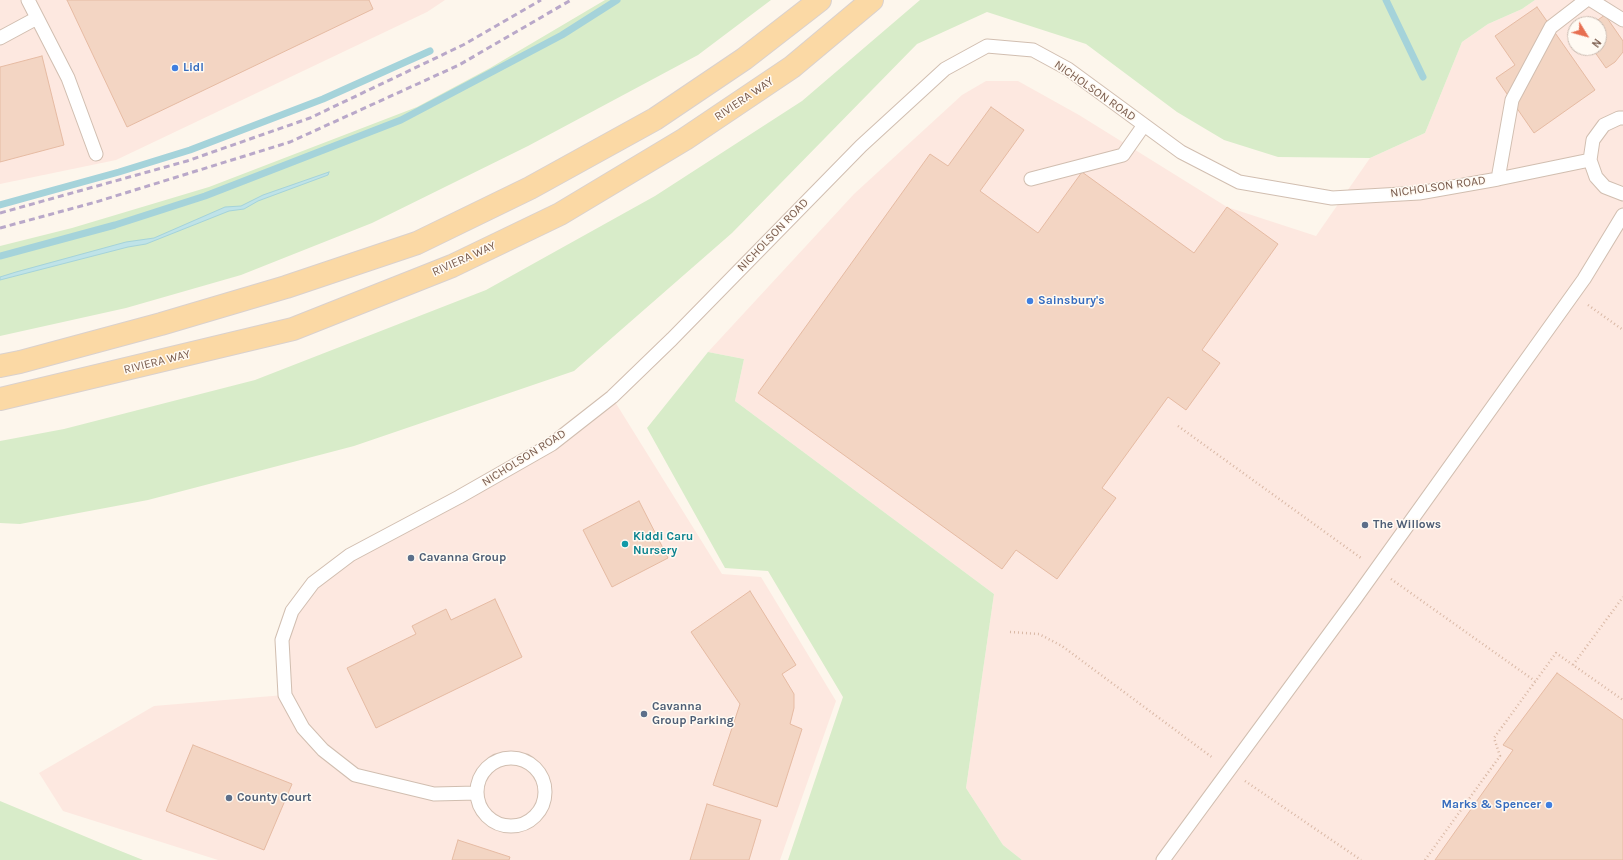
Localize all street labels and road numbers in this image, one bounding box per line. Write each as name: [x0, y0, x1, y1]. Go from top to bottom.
street label: NICHOLSON ROAD: [1051, 57, 1139, 125]
street label: RIVIERA WAY: [712, 74, 776, 124]
street label: NICHOLSON ROAD: [1389, 173, 1487, 201]
street label: NICHOLSON ROAD: [734, 195, 812, 275]
street label: RIVIERA WAY: [430, 239, 498, 279]
street label: RIVIERA WAY: [122, 347, 192, 377]
street label: NICHOLSON ROAD: [479, 426, 569, 490]

